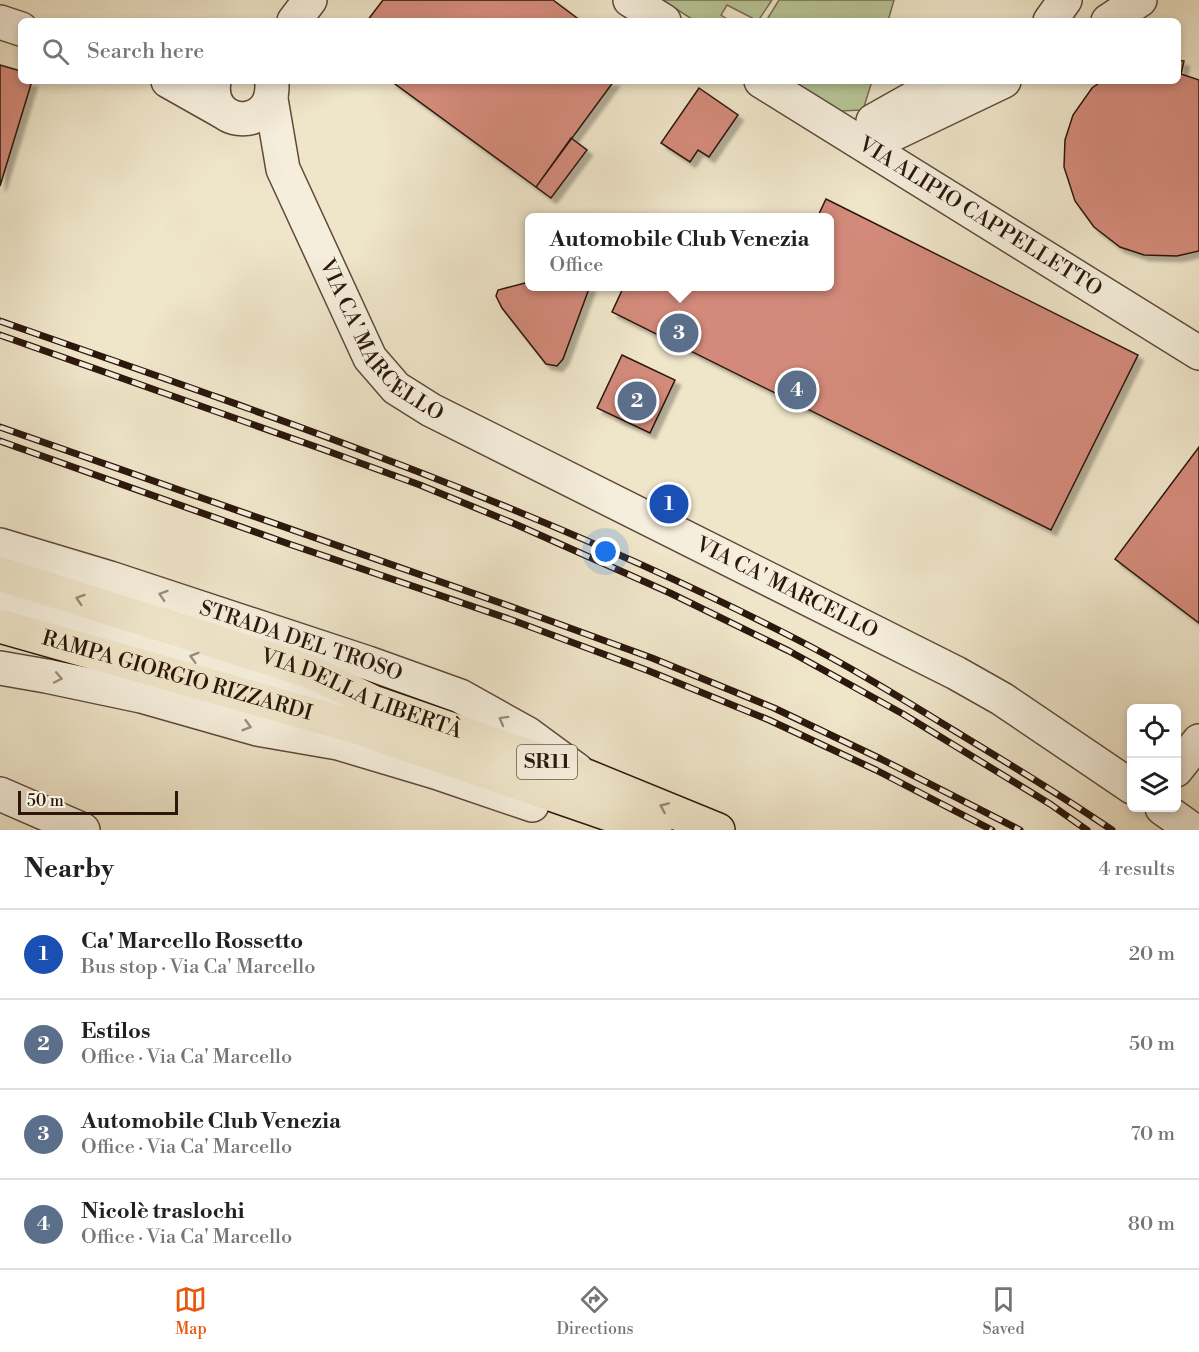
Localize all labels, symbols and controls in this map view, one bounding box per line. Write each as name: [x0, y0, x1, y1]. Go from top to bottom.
search box: [18, 18, 1181, 84]
icon: search: [39, 35, 72, 68]
text: Search here: [87, 38, 204, 65]
street label: VIA ALIPIO CAPPELLETTO: [853, 131, 1107, 303]
popup: [525, 213, 834, 291]
text: Automobile Club Venezia: [550, 226, 809, 253]
text: Office: [550, 253, 603, 278]
street label: VIA CA' MARCELLO: [313, 254, 448, 427]
pin: 3: [660, 310, 698, 356]
pin: 4: [778, 368, 816, 412]
pin: 2: [618, 378, 656, 424]
pin: 1: [650, 482, 688, 526]
street label: VIA CA' MARCELLO: [690, 531, 882, 645]
your location: [591, 537, 620, 566]
one-way arrow: [158, 590, 169, 602]
one-way arrow: [76, 594, 86, 606]
street label: STRADA DEL TROSO: [196, 595, 406, 687]
street label: RAMPA GIORGIO RIZZARDI: [39, 626, 315, 727]
street label: VIA DELLA LIBERTÀ: [256, 643, 466, 745]
one-way arrow: [189, 652, 200, 664]
one-way arrow: [52, 671, 62, 684]
map controls: [1127, 704, 1181, 812]
button: locate: [1127, 704, 1181, 758]
one-way arrow: [499, 716, 509, 727]
one-way arrow: [241, 719, 251, 731]
road number: SR11: [517, 745, 577, 779]
button: layers: [1127, 758, 1181, 812]
scale bar: [18, 788, 178, 816]
text: 50 m: [27, 791, 64, 811]
one-way arrow: [659, 802, 670, 814]
text: Nearby: [24, 853, 114, 885]
text: 4 results: [1098, 857, 1175, 882]
text: Ca' Marcello Rossetto: [81, 928, 303, 955]
text: 1: [39, 942, 48, 967]
text: 20 m: [1129, 942, 1175, 967]
text: Bus stop · Via Ca' Marcello: [81, 955, 315, 980]
text: Estilos: [81, 1018, 150, 1045]
text: 2: [37, 1032, 50, 1057]
text: 50 m: [1129, 1032, 1175, 1057]
text: Office · Via Ca' Marcello: [81, 1045, 292, 1070]
text: Automobile Club Venezia: [81, 1108, 341, 1135]
text: 3: [37, 1122, 50, 1147]
text: 70 m: [1131, 1122, 1175, 1147]
text: Office · Via Ca' Marcello: [81, 1135, 292, 1160]
text: Nicolè traslochi: [81, 1198, 245, 1225]
text: 4: [37, 1212, 50, 1237]
text: 80 m: [1128, 1212, 1175, 1237]
text: Office · Via Ca' Marcello: [81, 1225, 292, 1250]
tab: Map: [174, 1283, 207, 1339]
tab: Directions: [556, 1283, 634, 1339]
tab: Saved: [982, 1283, 1025, 1339]

